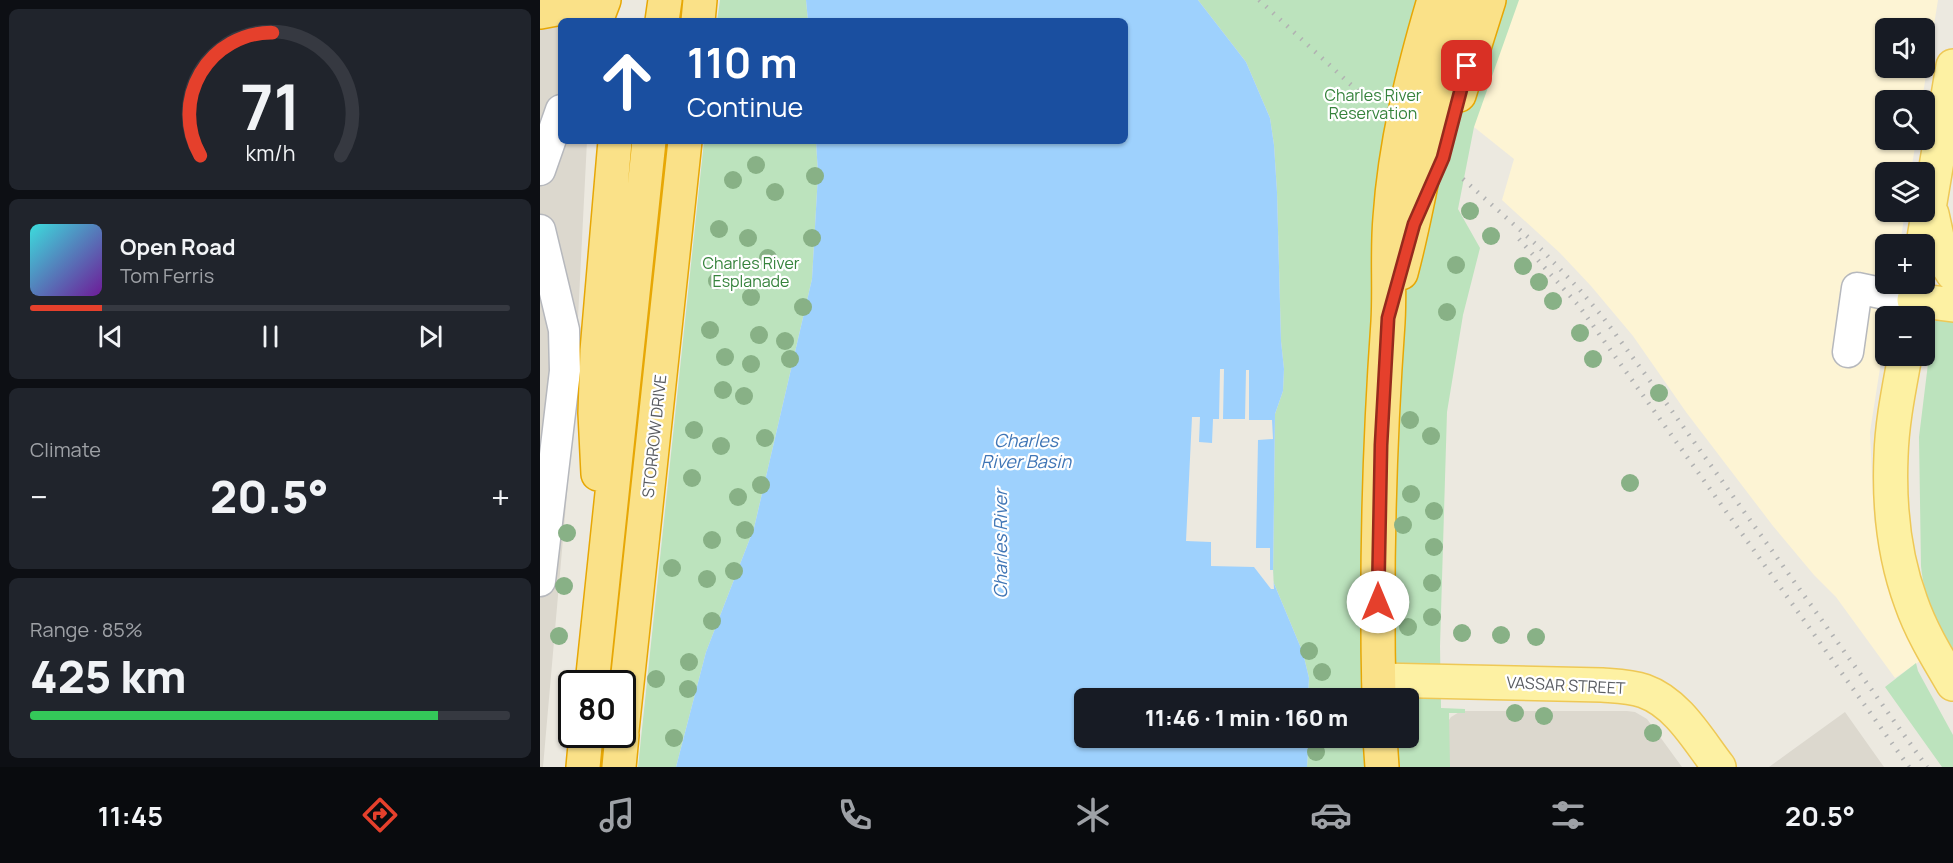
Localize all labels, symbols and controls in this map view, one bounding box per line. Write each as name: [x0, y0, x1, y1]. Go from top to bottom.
map controls: [1875, 18, 1935, 366]
button: sound: [1875, 18, 1935, 78]
text: 110 m: [687, 33, 798, 91]
pin: [1441, 40, 1492, 91]
icon: ahead: [588, 42, 666, 120]
icon: arrive: [1450, 49, 1483, 82]
text: 71: [240, 63, 300, 149]
park label: Charles River Reservation: [1324, 84, 1422, 124]
text: Continue: [687, 88, 803, 125]
button: search: [1875, 90, 1935, 150]
text: km/h: [245, 139, 295, 168]
button: layers: [1875, 162, 1935, 222]
text: Open Road: [120, 232, 235, 262]
button: +: [1875, 234, 1935, 294]
park label: Charles River Esplanade: [702, 252, 800, 292]
text: Tom Ferris: [120, 262, 214, 289]
button: −: [1875, 306, 1935, 366]
icon: previous: [94, 320, 127, 353]
icon: pause: [254, 320, 287, 353]
icon: next: [414, 320, 447, 353]
street label: STORROW DRIVE: [637, 373, 671, 499]
water label: Charles River Basin: [981, 428, 1072, 473]
text: Climate: [30, 436, 101, 463]
text: 20.5°: [210, 465, 329, 527]
text: −: [30, 474, 48, 519]
text: +: [491, 474, 510, 519]
water label: Charles River: [988, 487, 1012, 599]
position arrow: [1346, 570, 1410, 634]
text: Range · 85%: [30, 616, 143, 643]
text: 425 km: [30, 645, 186, 707]
speed limit sign: 80: [558, 670, 636, 748]
street label: VASSAR STREET: [1506, 671, 1626, 699]
text: 11:46 · 1 min · 160 m: [1145, 703, 1348, 733]
icon: directions: [359, 794, 401, 836]
icon: music: [596, 794, 638, 836]
icon: phone: [834, 794, 876, 836]
icon: climate: [1072, 794, 1114, 836]
icon: car: [1310, 794, 1352, 836]
icon: filters: [1547, 794, 1589, 836]
text: 11:45: [98, 797, 163, 834]
text: 20.5°: [1785, 797, 1855, 834]

